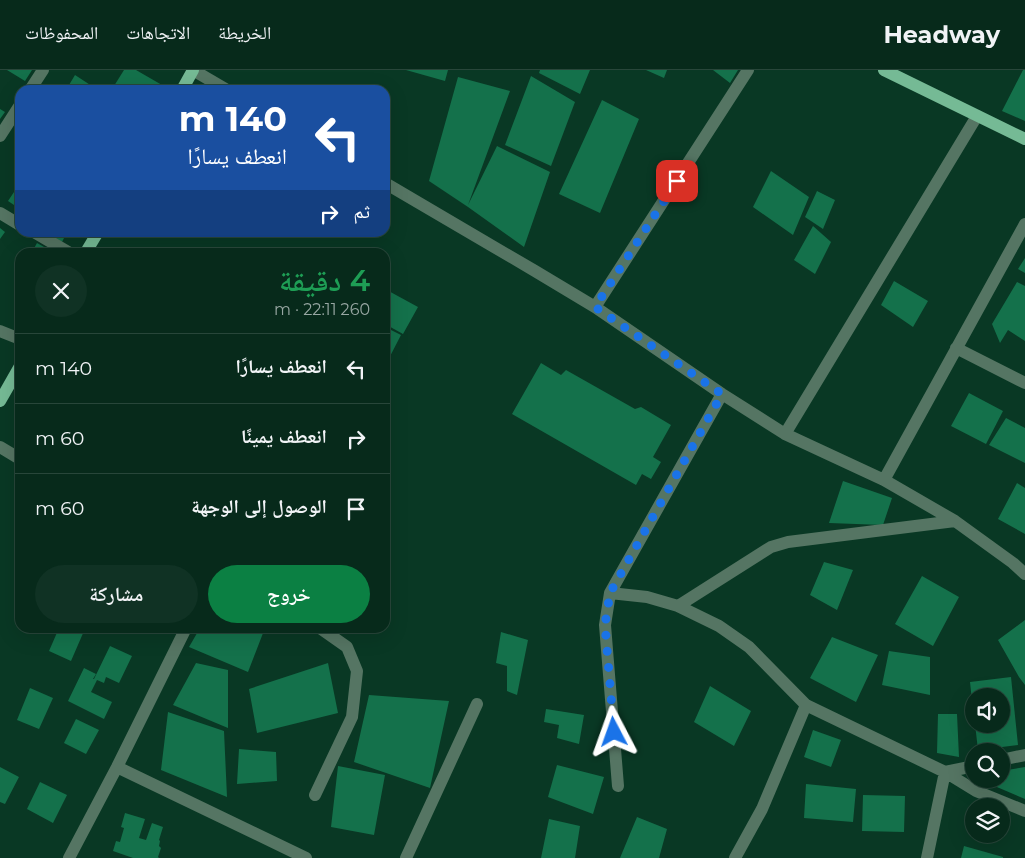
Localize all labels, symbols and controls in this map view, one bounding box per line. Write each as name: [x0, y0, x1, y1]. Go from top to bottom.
text: Headway: [883, 20, 1000, 49]
text: المحفوظات: [25, 22, 98, 44]
text: الاتجاهات: [126, 22, 190, 44]
text: الخريطة: [218, 22, 271, 44]
text: 140 m: [179, 97, 287, 140]
icon: left: [305, 105, 370, 170]
text: انعطف يسارًا: [188, 143, 287, 170]
pin: [656, 160, 698, 202]
icon: arrive: [663, 167, 691, 195]
icon: right: [315, 200, 343, 228]
text: ثم: [353, 200, 370, 223]
text: 4 دقيقة: [279, 262, 370, 299]
button: close: [35, 265, 87, 317]
text: 260 m · 22:11: [274, 300, 370, 319]
text: انعطف يسارًا: [235, 355, 327, 378]
icon: left: [342, 355, 370, 383]
text: 140 m: [35, 357, 92, 380]
text: انعطف يمينًا: [241, 425, 327, 448]
icon: right: [342, 425, 370, 453]
text: 60 m: [35, 427, 84, 450]
text: الوصول إلى الوجهة: [191, 495, 327, 518]
icon: arrive: [342, 495, 370, 523]
text: 60 m: [35, 497, 84, 520]
button: مشاركة: [35, 565, 198, 623]
button: خروج: [208, 565, 370, 623]
map controls: [965, 688, 1010, 843]
button: sound: [965, 688, 1010, 733]
position arrow: [587, 705, 639, 757]
button: search: [965, 743, 1010, 788]
button: layers: [965, 798, 1010, 843]

